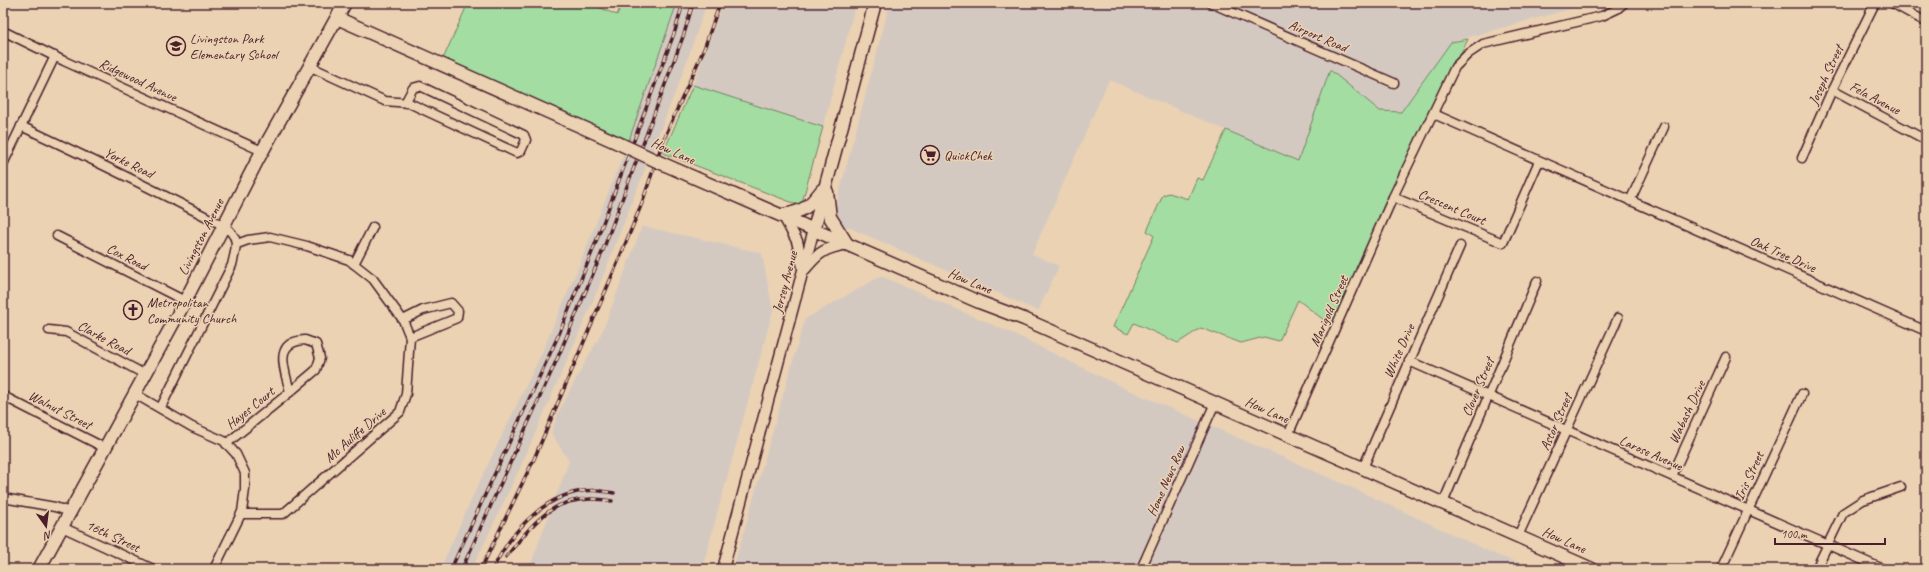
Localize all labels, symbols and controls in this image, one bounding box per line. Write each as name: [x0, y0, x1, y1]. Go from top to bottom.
street label: Airport Road: [1286, 16, 1352, 57]
place label: Livingston Park Elementary School: [190, 30, 280, 63]
school or university icon: Livingston Park Elementary School: [165, 35, 187, 57]
street label: Joseph Street: [1804, 40, 1848, 108]
street label: Ridgewood Avenue: [97, 55, 181, 106]
street label: Fela Avenue: [1847, 78, 1904, 119]
street label: How Lane: [649, 134, 699, 169]
street label: Yorke Road: [102, 144, 159, 183]
supermarket icon: QuickChek: [919, 144, 941, 166]
place label: QuickChek: [944, 147, 994, 164]
street label: Crescent Court: [1416, 185, 1489, 229]
street label: Livingston Avenue: [174, 195, 228, 278]
street label: Oak Tree Drive: [1748, 232, 1820, 277]
street label: Cox Road: [104, 240, 152, 275]
street label: Jersey Avenue: [768, 248, 802, 316]
street label: How Lane: [946, 264, 996, 298]
street label: Marigold Street: [1306, 272, 1353, 349]
place label: Metropolitan Community Church: [147, 294, 237, 327]
church icon: Metropolitan Community Church: [122, 299, 144, 321]
street label: Clarke Road: [75, 317, 135, 360]
street label: White Drive: [1380, 320, 1419, 381]
street label: Clover Street: [1458, 353, 1499, 419]
street label: Wabash Drive: [1665, 377, 1710, 446]
street label: Hayes Court: [222, 382, 279, 433]
street label: Walnut Street: [26, 387, 97, 434]
street label: Astor Street: [1536, 389, 1577, 453]
street label: How Lane: [1243, 393, 1293, 428]
street label: Mc Auliffe Drive: [321, 403, 390, 466]
street label: Larose Avenue: [1617, 432, 1686, 475]
street label: Home News Row: [1143, 442, 1190, 519]
street label: Iris Street: [1730, 448, 1768, 503]
north arrow: [26, 506, 66, 546]
street label: 16th Street: [83, 516, 144, 556]
scale bar: [1775, 520, 1885, 546]
street label: How Lane: [1540, 523, 1590, 558]
text: 100 m: [1781, 526, 1808, 542]
text: N: [41, 528, 53, 544]

